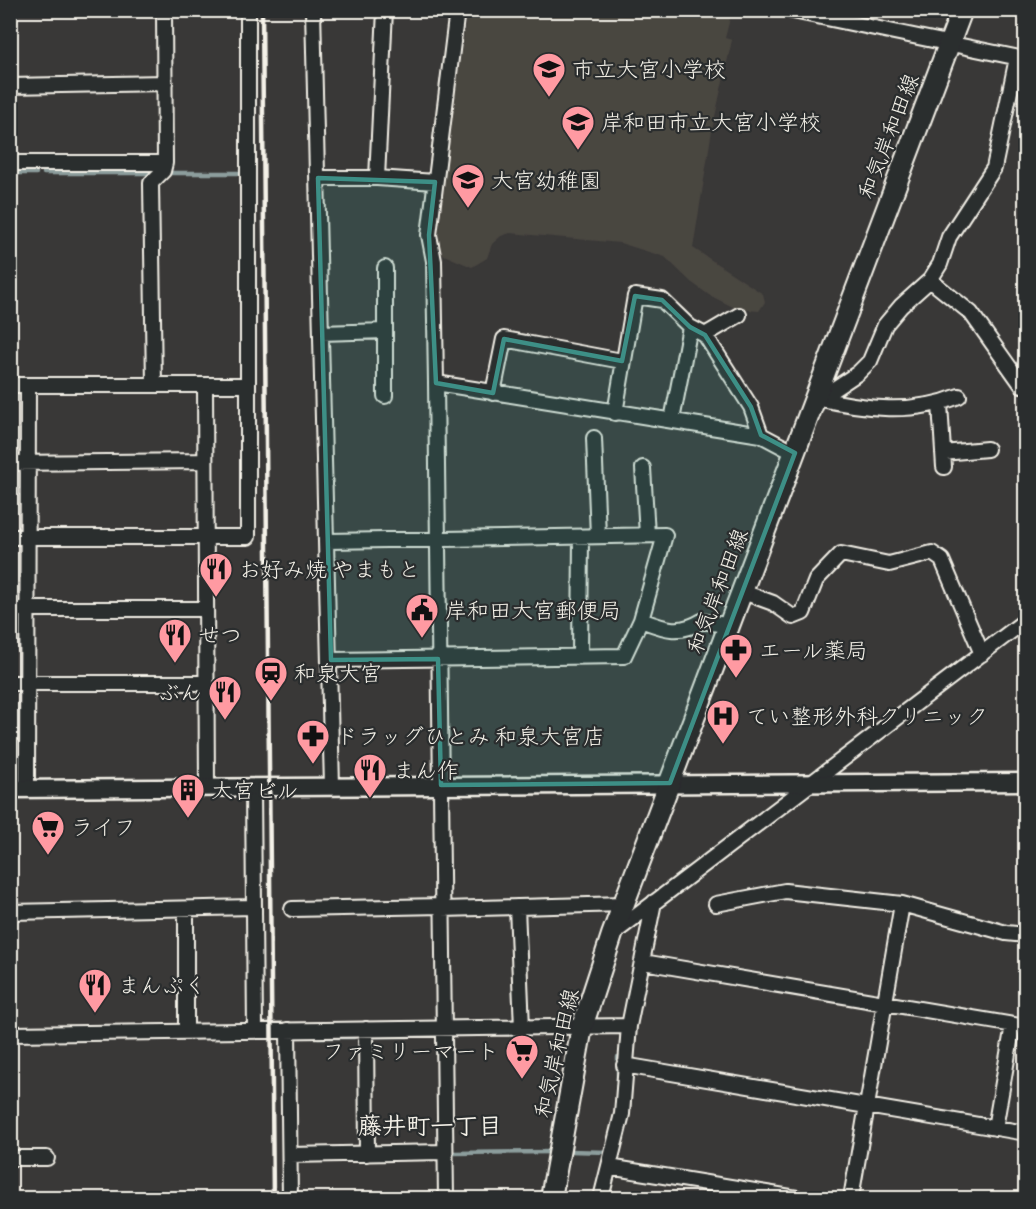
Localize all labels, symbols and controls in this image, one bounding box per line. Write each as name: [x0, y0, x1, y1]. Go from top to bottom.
school or university icon: 市立大宮小学校: [531, 51, 567, 98]
place label: 市立大宮小学校: [572, 54, 726, 84]
street label: 和気岸和田線: [850, 69, 926, 203]
school or university icon: 岸和田市立大宮小学校: [560, 104, 596, 151]
place label: 岸和田市立大宮小学校: [601, 107, 821, 137]
school or university icon: 大宮幼稚園: [450, 162, 486, 209]
place label: 大宮幼稚園: [491, 165, 601, 195]
street label: 和気岸和田線: [679, 524, 755, 658]
restaurant icon: お好み焼 やまもと: [198, 551, 234, 598]
place label: お好み焼 やまもと: [239, 554, 420, 584]
public building icon: 岸和田大宮郵便局: [404, 592, 440, 639]
place label: 岸和田大宮郵便局: [445, 595, 621, 625]
restaurant icon: せつ: [157, 617, 193, 664]
place label: せつ: [198, 620, 242, 650]
pharmacy icon: エール薬局: [718, 632, 754, 679]
place label: エール薬局: [759, 635, 868, 665]
station icon: 和泉大宮: [253, 655, 289, 702]
place label: 和泉大宮: [294, 658, 382, 688]
restaurant icon: ぶん: [207, 674, 243, 721]
place label: ぶん: [158, 677, 202, 707]
hospital icon: てい整形外科クリニック: [705, 698, 741, 745]
place label: てい整形外科クリニック: [746, 701, 988, 731]
pharmacy icon: ドラッグひとみ 和泉大宮店: [295, 718, 331, 765]
place label: ドラッグひとみ 和泉大宮店: [336, 721, 605, 751]
restaurant icon: まん作: [352, 752, 388, 799]
place label: まん作: [393, 755, 459, 785]
building icon: 大宮ビル: [170, 772, 206, 819]
place label: 大宮ビル: [211, 775, 299, 805]
supermarket icon: ライフ: [30, 809, 66, 856]
place label: ライフ: [71, 812, 136, 842]
restaurant icon: まんぷく: [77, 967, 113, 1014]
place label: まんぷく: [118, 970, 206, 1000]
street label: 和気岸和田線: [527, 985, 585, 1121]
supermarket icon: ファミリーマート: [504, 1033, 540, 1080]
place label: ファミリーマート: [323, 1036, 499, 1066]
district label: 藤井町一丁目: [358, 1109, 502, 1141]

